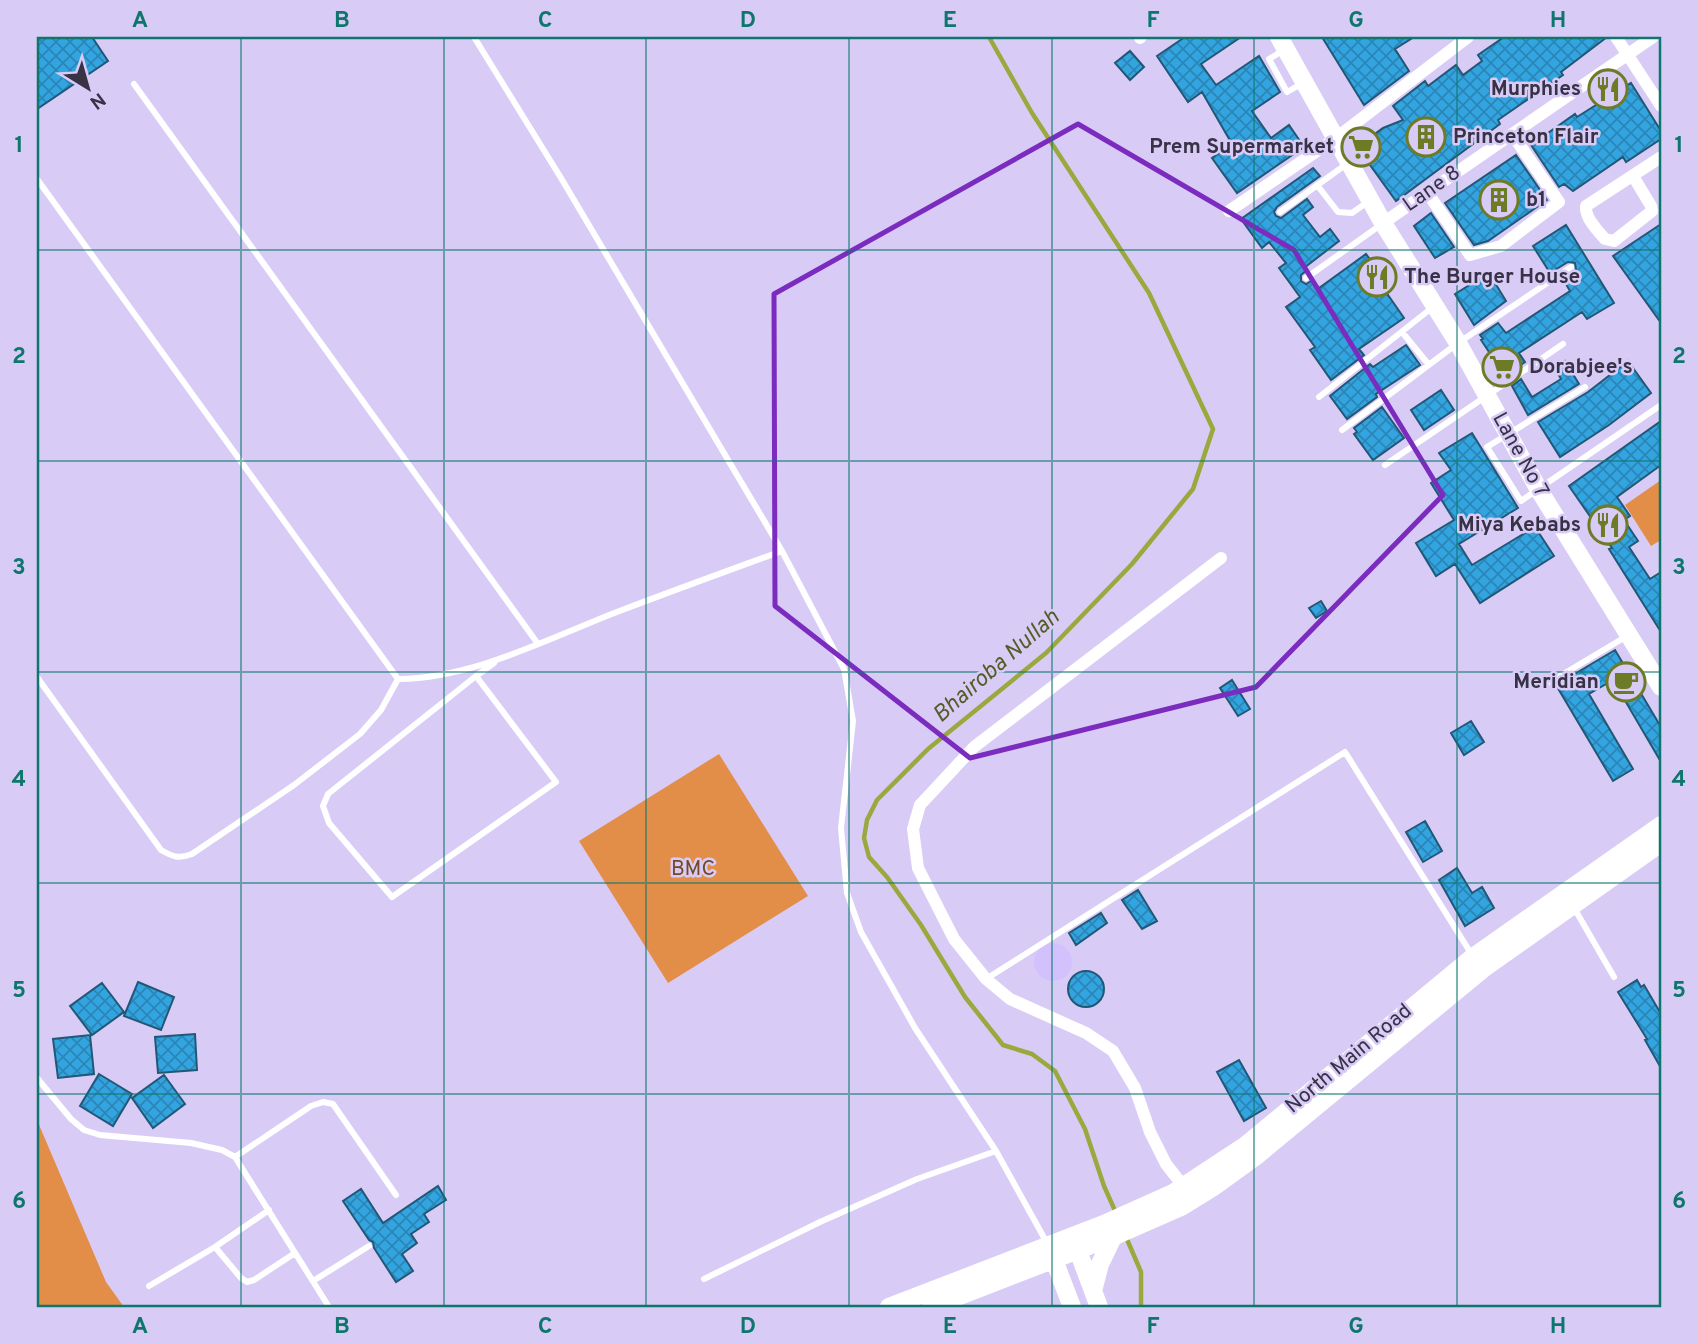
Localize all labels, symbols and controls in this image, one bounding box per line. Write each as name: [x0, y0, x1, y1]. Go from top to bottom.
text: A: [132, 7, 148, 36]
text: B: [334, 7, 350, 36]
text: C: [538, 7, 552, 36]
text: D: [740, 7, 756, 36]
text: E: [943, 7, 957, 36]
text: F: [1146, 7, 1160, 36]
text: G: [1348, 7, 1364, 36]
text: H: [1550, 7, 1566, 36]
north arrow: [52, 52, 122, 122]
restaurant icon: Murphies: [1587, 68, 1629, 110]
place label: Murphies: [1491, 76, 1581, 103]
text: N: [84, 86, 110, 114]
building icon: Princeton Flair: [1405, 116, 1447, 158]
place label: Princeton Flair: [1453, 124, 1599, 151]
supermarket icon: Prem Supermarket: [1340, 126, 1382, 168]
text: 1: [14, 132, 24, 161]
text: 1: [1674, 132, 1684, 161]
place label: Prem Supermarket: [1149, 134, 1334, 161]
street label: Lane 8: [1398, 160, 1466, 218]
building icon: b1: [1478, 179, 1520, 221]
place label: b1: [1526, 187, 1547, 214]
restaurant icon: The Burger House: [1356, 256, 1398, 298]
place label: The Burger House: [1404, 264, 1580, 291]
text: 2: [12, 343, 26, 372]
text: 2: [1672, 343, 1686, 372]
supermarket icon: Dorabjee's: [1481, 346, 1523, 388]
place label: Dorabjee's: [1529, 354, 1633, 381]
street label: Lane No 7: [1486, 408, 1554, 502]
restaurant icon: Miya Kebabs: [1587, 504, 1629, 546]
place label: Miya Kebabs: [1458, 512, 1581, 539]
text: 3: [12, 554, 26, 583]
text: 3: [1672, 554, 1686, 583]
water label: Bhairoba Nullah: [928, 604, 1067, 730]
cafe icon: Meridian: [1605, 661, 1647, 703]
place label: Meridian: [1513, 669, 1599, 696]
text: 4: [12, 766, 26, 795]
text: 4: [1672, 766, 1686, 795]
park label: BMC: [671, 856, 715, 883]
text: 5: [12, 977, 26, 1006]
text: 5: [1672, 977, 1686, 1006]
street label: North Main Road: [1280, 998, 1418, 1120]
text: 6: [12, 1188, 26, 1217]
text: 6: [1672, 1188, 1686, 1217]
text: A: [132, 1313, 148, 1342]
text: B: [334, 1313, 350, 1342]
text: C: [538, 1313, 552, 1342]
text: D: [740, 1313, 756, 1342]
text: E: [943, 1313, 957, 1342]
text: F: [1146, 1313, 1160, 1342]
text: G: [1348, 1313, 1364, 1342]
text: H: [1550, 1313, 1566, 1342]

